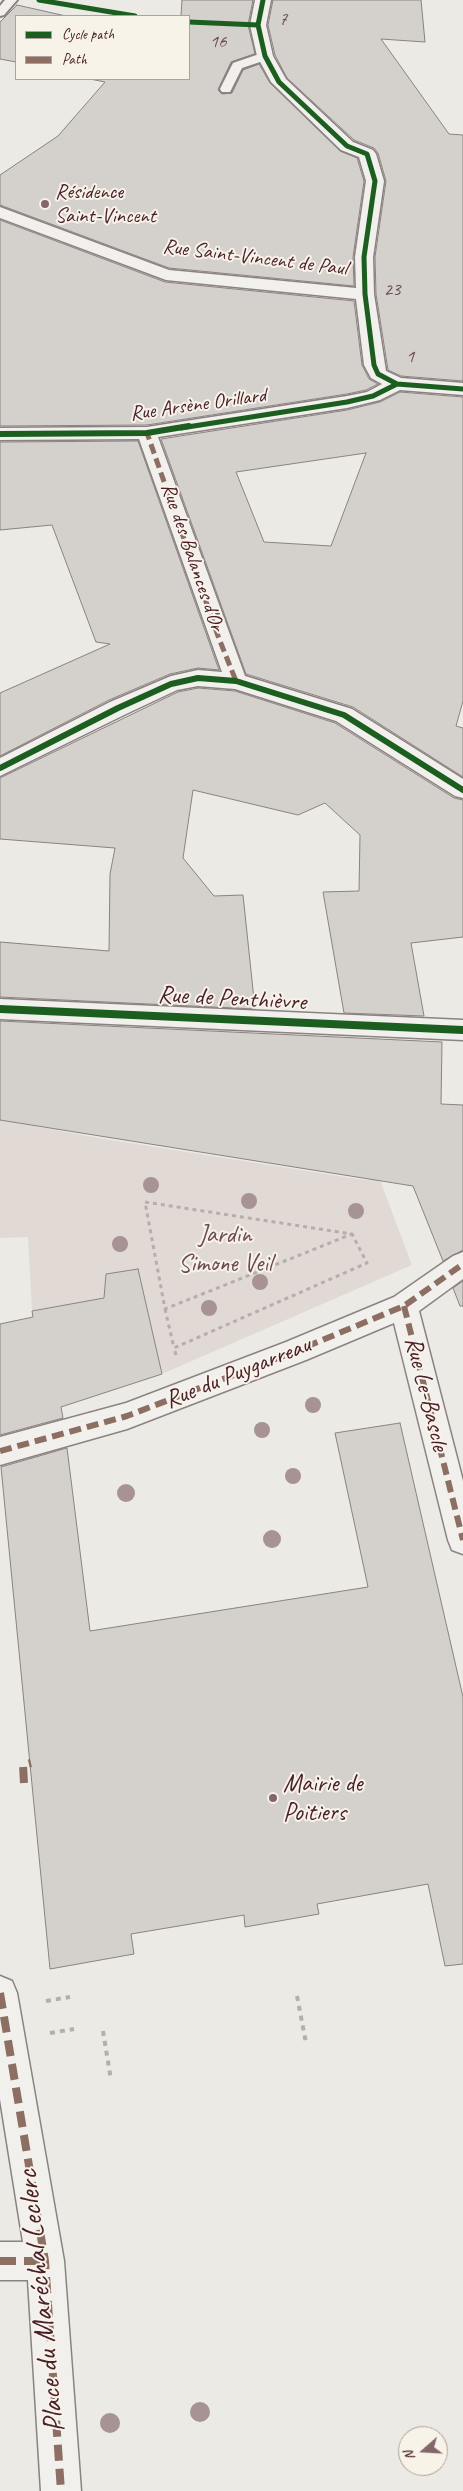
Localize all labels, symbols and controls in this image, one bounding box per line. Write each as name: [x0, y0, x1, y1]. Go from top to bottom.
house number: 7: [279, 9, 287, 31]
legend: [15, 15, 190, 80]
text: Cycle path: [62, 25, 114, 44]
house number: 16: [209, 31, 227, 53]
text: Path: [62, 50, 87, 69]
place label: Résidence Saint-Vincent: [55, 179, 156, 229]
marker: Résidence Saint-Vincent: [39, 198, 51, 210]
street label: Rue Saint-Vincent de Paul: [161, 234, 349, 282]
house number: 23: [383, 279, 401, 301]
house number: 1: [406, 346, 414, 368]
street label: Rue Arsène Orillard: [128, 383, 268, 427]
street label: Rue des Balances d'Or: [155, 480, 229, 634]
street label: Rue de Penthièvre: [157, 980, 307, 1018]
park label: Jardin Simone Veil: [178, 1220, 272, 1279]
street label: Rue du Puygarreau: [161, 1330, 315, 1416]
street label: Rue Le-Bascle: [397, 1334, 455, 1454]
place label: Mairie de Poitiers: [283, 1769, 362, 1828]
marker: Mairie de Poitiers: [267, 1792, 279, 1804]
street label: Place du Maréchal Leclerc: [10, 2168, 74, 2434]
north arrow: [398, 2426, 448, 2476]
text: N: [400, 2449, 419, 2463]

